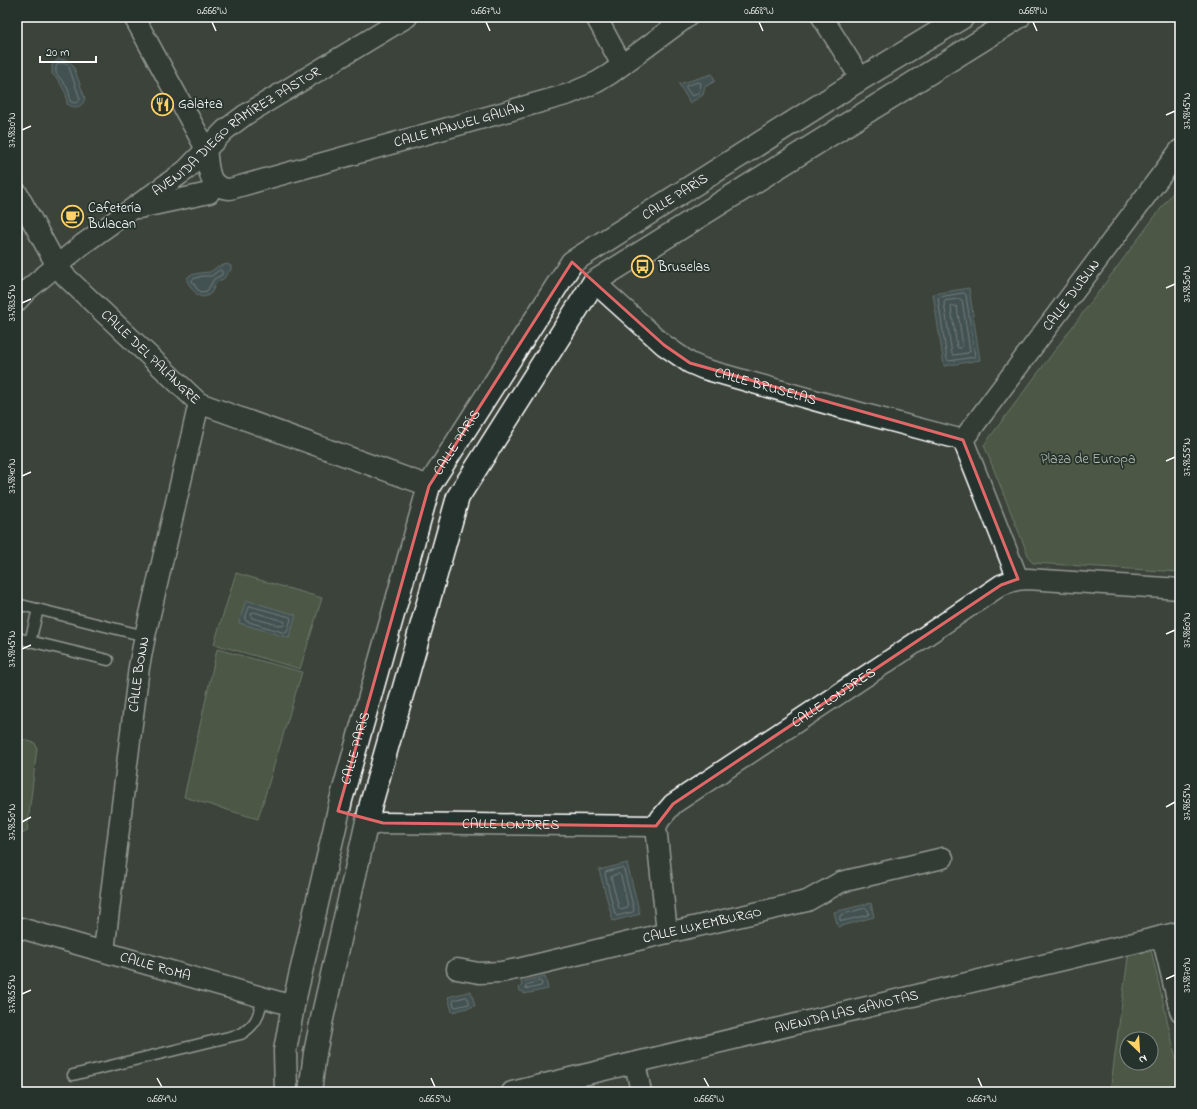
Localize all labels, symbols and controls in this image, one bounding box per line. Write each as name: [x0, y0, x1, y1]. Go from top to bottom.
text: 0.666°W: [197, 4, 227, 19]
text: 0.667°W: [471, 4, 501, 19]
text: 0.668°W: [744, 4, 774, 19]
text: 0.669°W: [1019, 4, 1048, 19]
scale bar: [40, 38, 96, 64]
text: 20 m: [46, 44, 69, 62]
street label: AVENIDA DIEGO RAMÍREZ PASTOR: [148, 61, 325, 202]
restaurant icon: Galatea: [150, 91, 176, 117]
text: 37.9845°N: [1180, 93, 1195, 129]
place label: Galatea: [178, 94, 223, 115]
street label: CALLE MANUEL GALIÁN: [391, 96, 527, 153]
text: 37.9830°N: [5, 112, 20, 147]
street label: CALLE PARÍS: [638, 168, 712, 226]
place label: Cafetería Bulacan: [87, 198, 141, 235]
cafe icon: Cafetería Bulacan: [60, 203, 86, 229]
bus stop icon: Bruselas: [629, 254, 655, 280]
street label: CALLE DUBLIN: [1038, 255, 1105, 335]
place label: Bruselas: [657, 257, 710, 278]
text: 37.9850°N: [1180, 265, 1195, 302]
text: 37.9835°N: [5, 285, 20, 321]
street label: CALLE DEL PALANGRE: [96, 305, 205, 410]
street label: CALLE BRUSELAS: [712, 362, 819, 411]
street label: CALLE PARÍS: [428, 405, 486, 480]
text: 37.9855°N: [1180, 438, 1195, 476]
park label: Plaza de Europa: [1041, 449, 1136, 470]
text: 37.9840°N: [5, 458, 20, 493]
text: 37.9860°N: [1180, 612, 1195, 648]
text: 37.9845°N: [5, 631, 20, 667]
street label: CALLE BONN: [123, 635, 155, 713]
street label: CALLE LONDRES: [787, 662, 880, 733]
street label: CALLE PARÍS: [335, 709, 376, 787]
text: 37.9865°N: [1180, 783, 1195, 820]
text: 37.9850°N: [5, 803, 20, 840]
street label: CALLE LONDRES: [462, 813, 559, 835]
street label: CALLE LUXEMBURGO: [641, 901, 764, 949]
street label: CALLE ROMA: [118, 947, 193, 987]
text: 37.9870°N: [1180, 957, 1195, 992]
text: 37.9855°N: [5, 975, 20, 1013]
street label: AVENIDA LAS GAVIOTAS: [772, 985, 921, 1039]
north arrow: [1119, 1031, 1159, 1071]
text: N: [1136, 1050, 1150, 1068]
text: 0.664°W: [147, 1092, 177, 1107]
text: 0.665°W: [419, 1092, 451, 1107]
text: 0.666°W: [694, 1092, 724, 1107]
text: 0.667°W: [967, 1092, 997, 1107]

